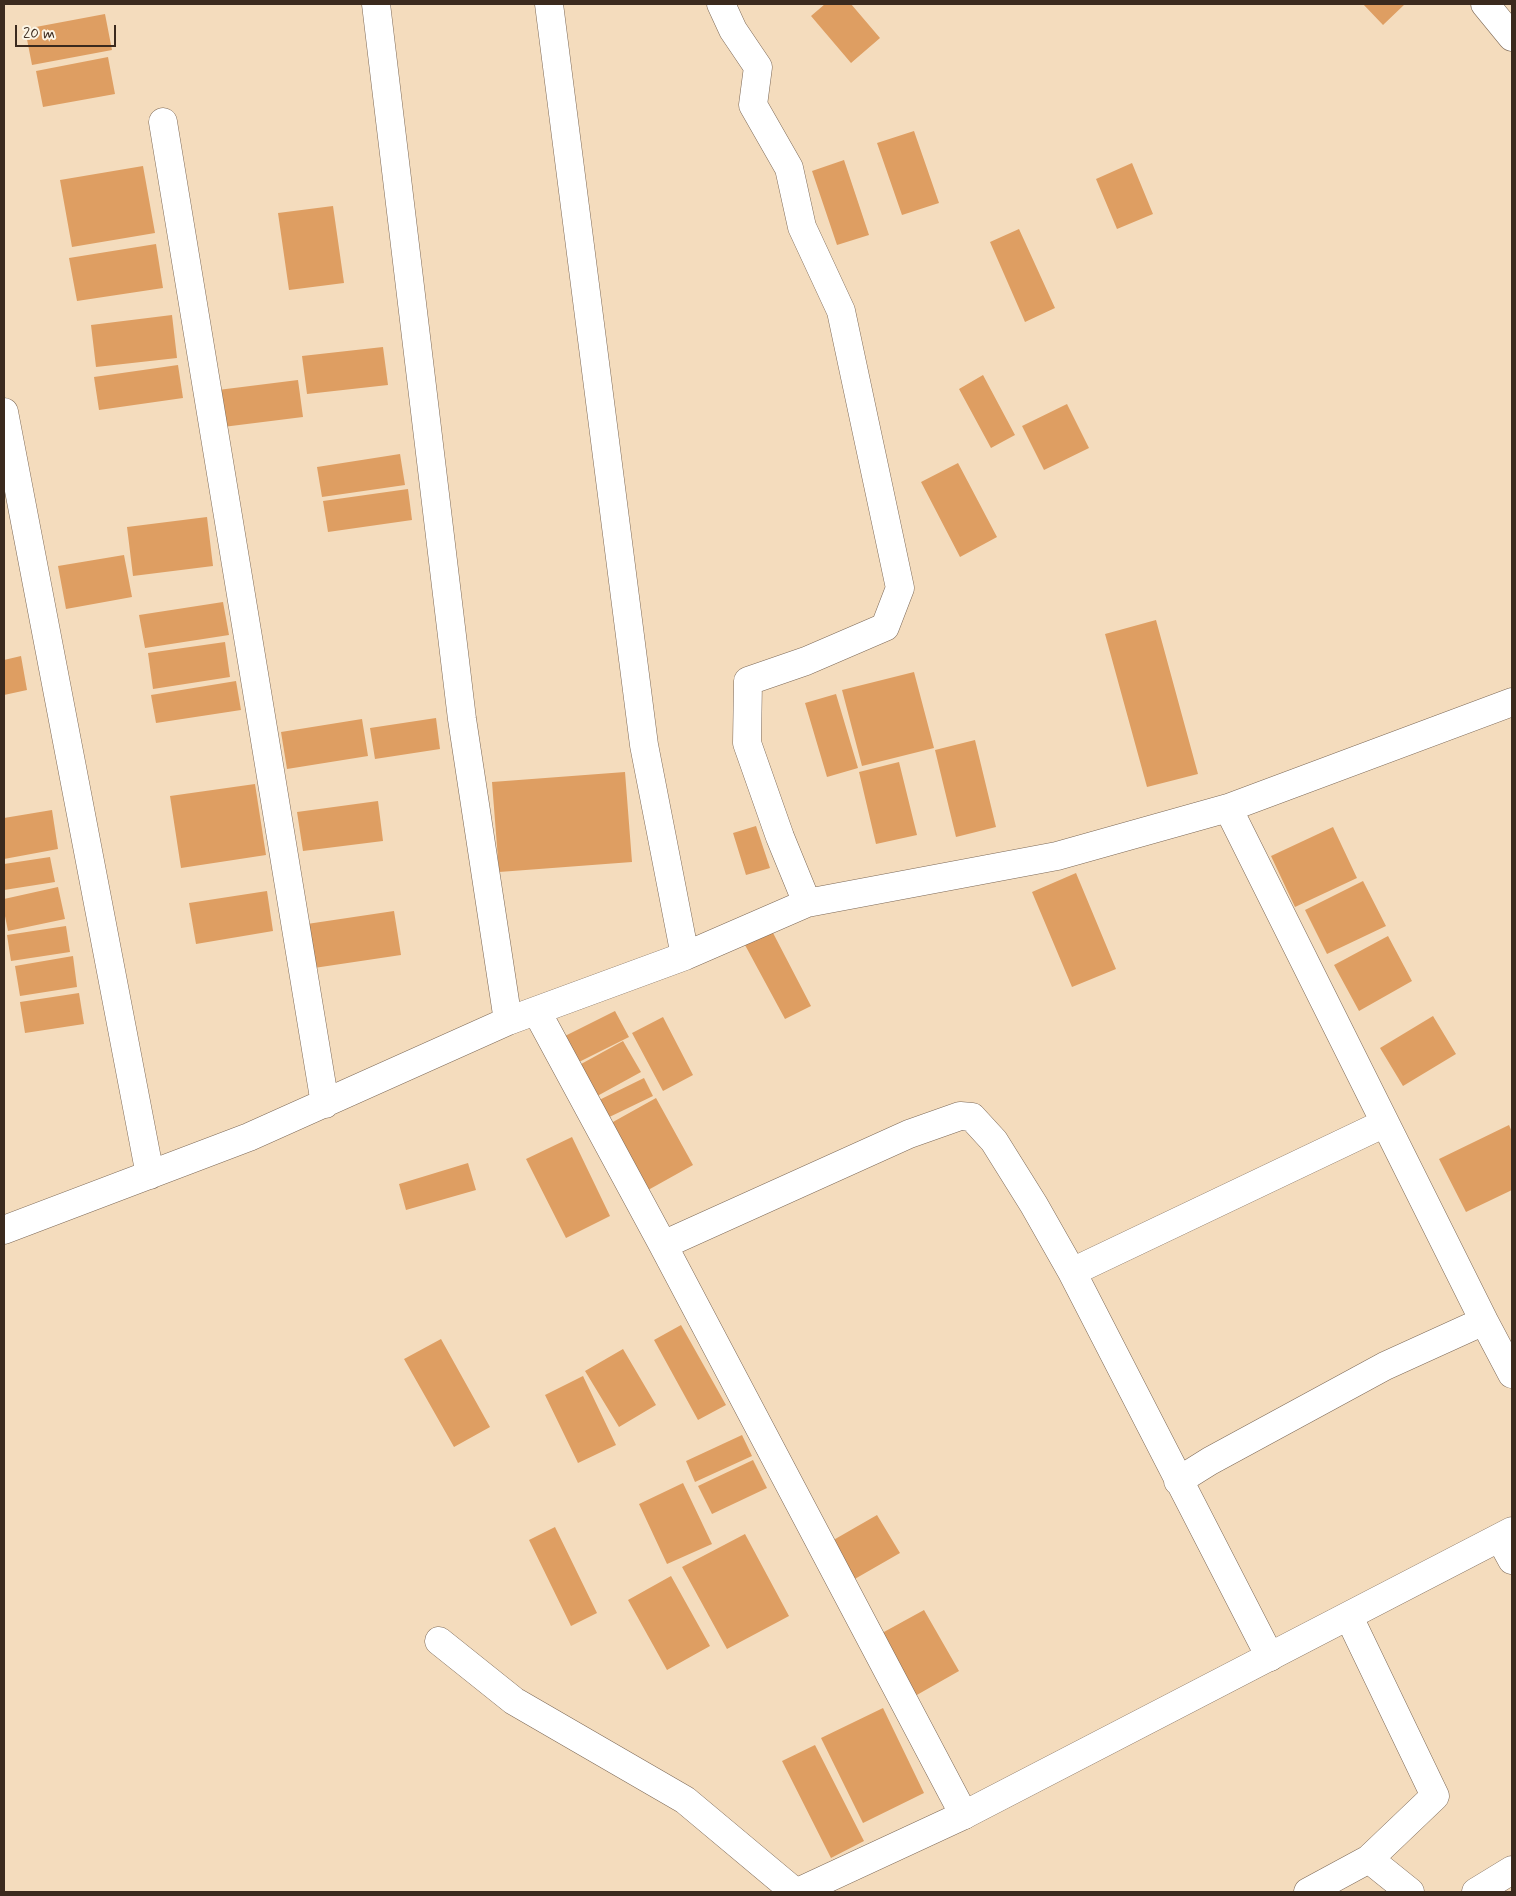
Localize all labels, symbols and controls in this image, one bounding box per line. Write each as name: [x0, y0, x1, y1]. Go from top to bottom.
scale bar: [18, 15, 119, 47]
text: 20 m: [23, 24, 55, 44]

